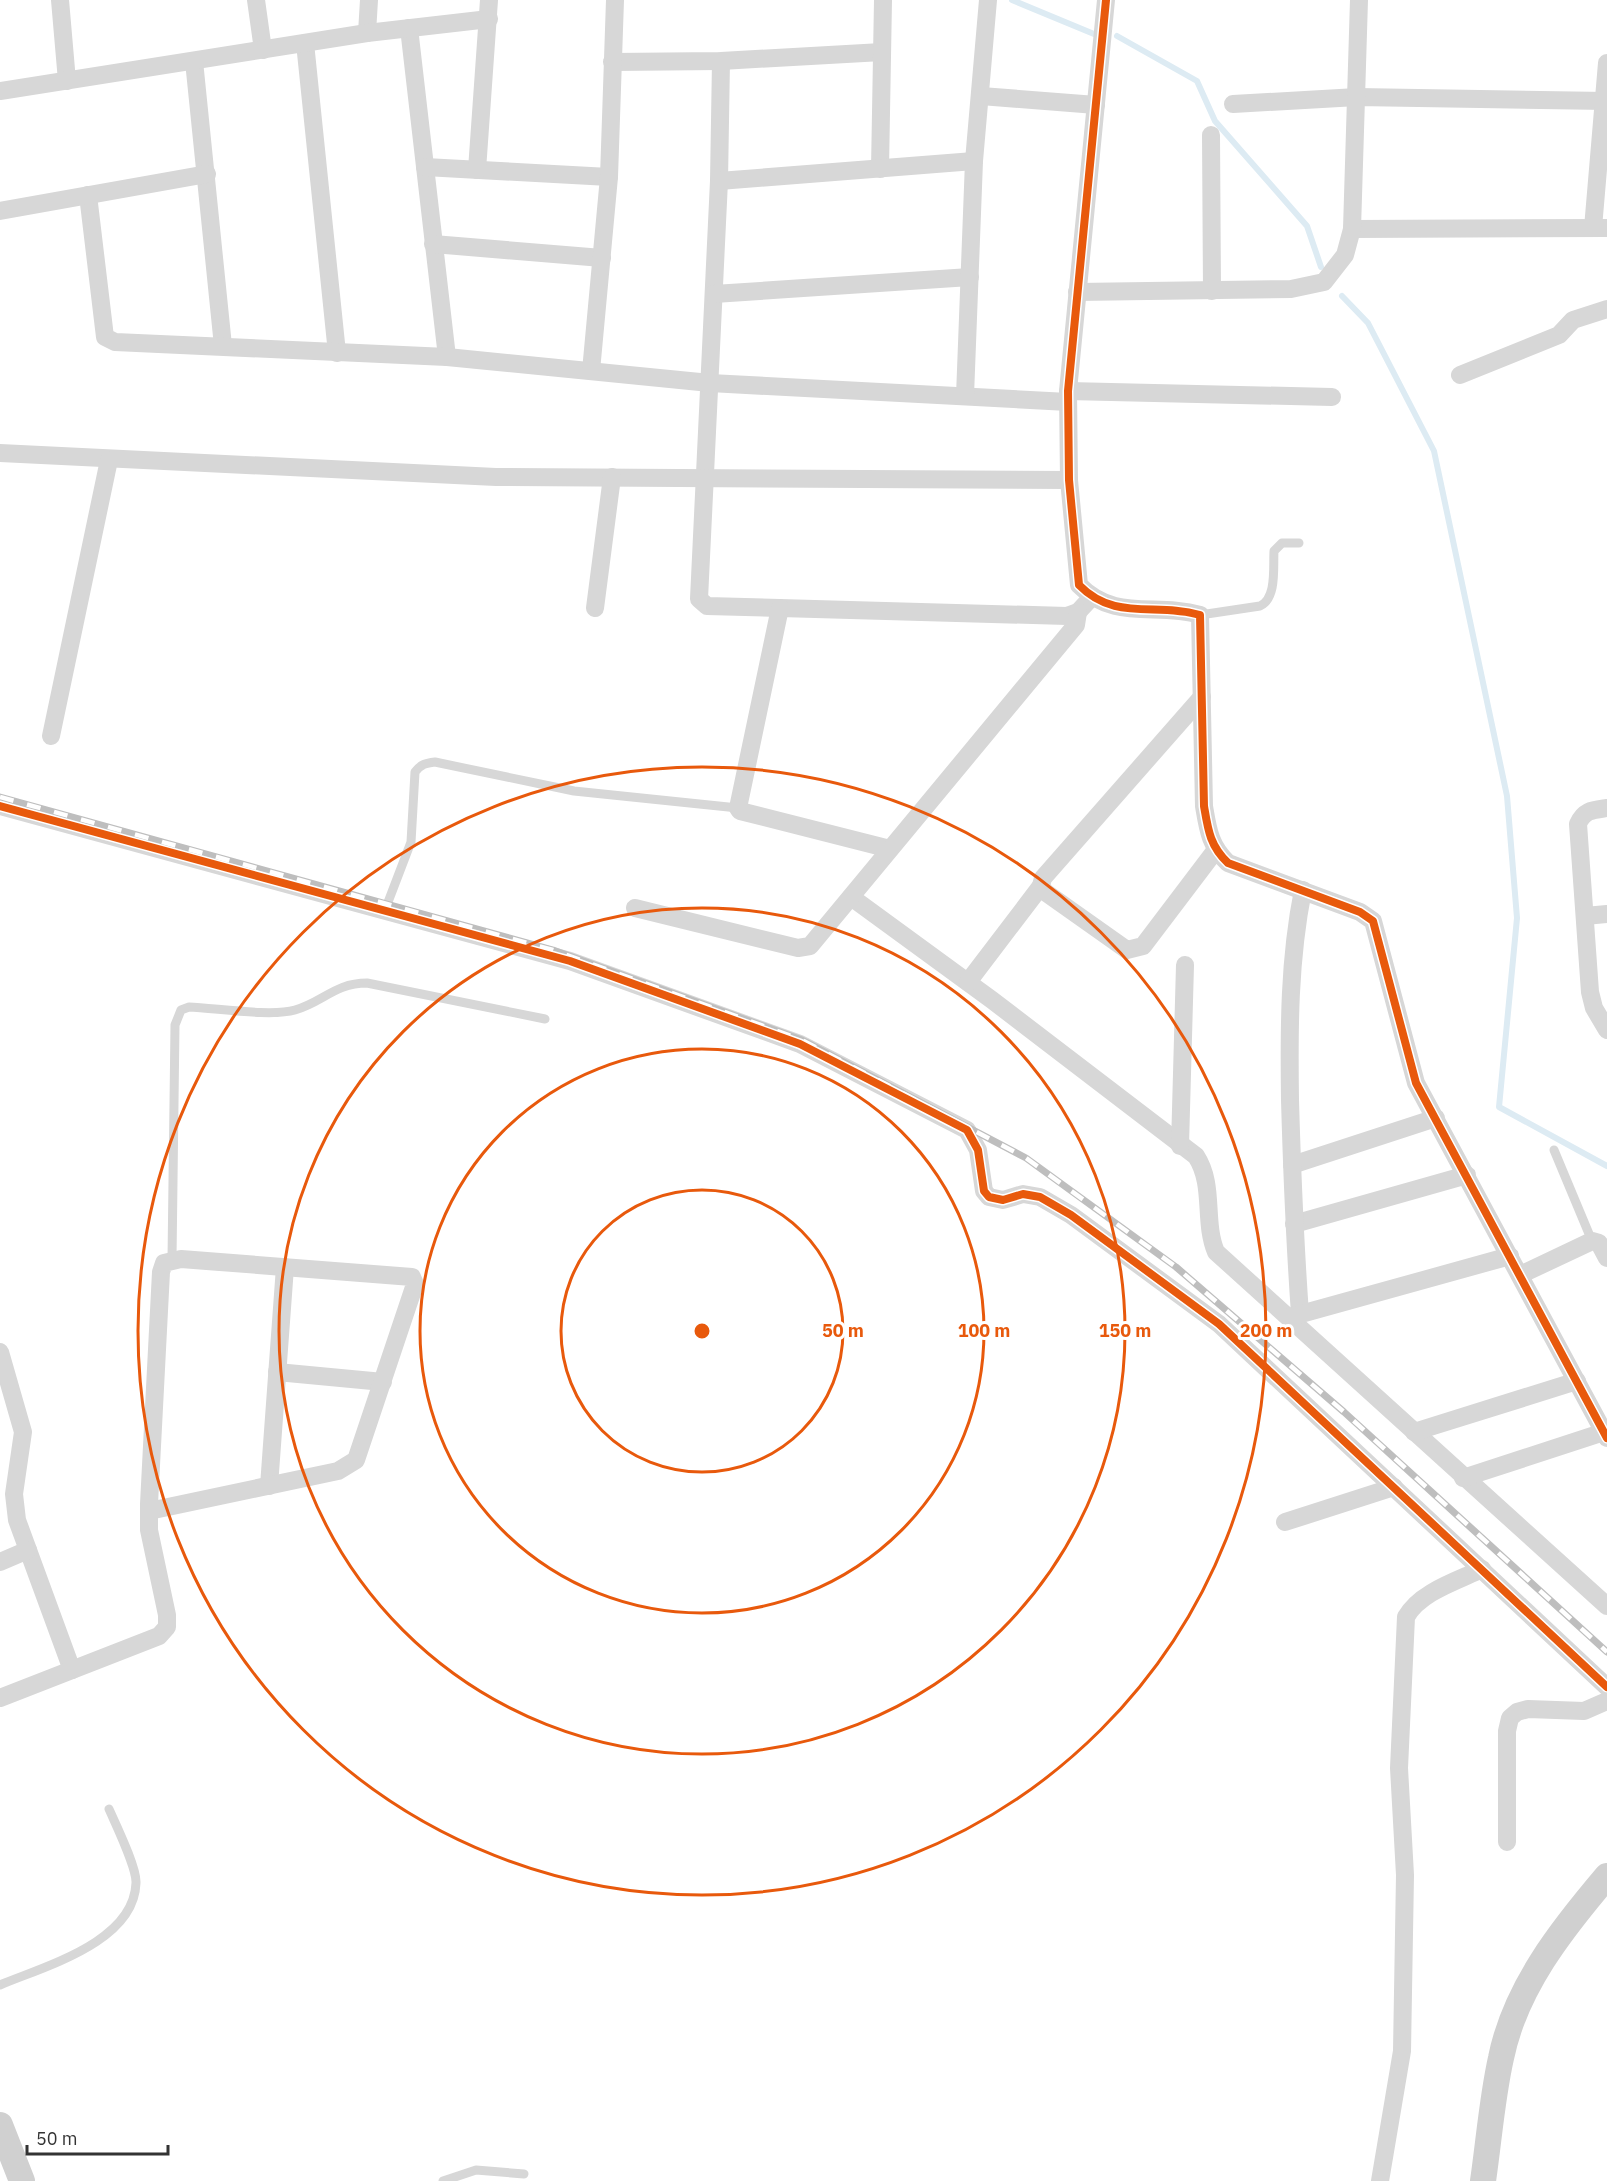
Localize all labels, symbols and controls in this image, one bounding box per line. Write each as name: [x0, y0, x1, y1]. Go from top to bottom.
text: 50 m: [822, 1319, 864, 1342]
text: 100 m: [958, 1319, 1010, 1342]
text: 150 m: [1099, 1319, 1151, 1342]
text: 200 m: [1240, 1319, 1292, 1342]
centre of rings: [692, 1321, 712, 1341]
scale bar: [27, 2118, 168, 2156]
text: 50 m: [36, 2127, 78, 2150]

